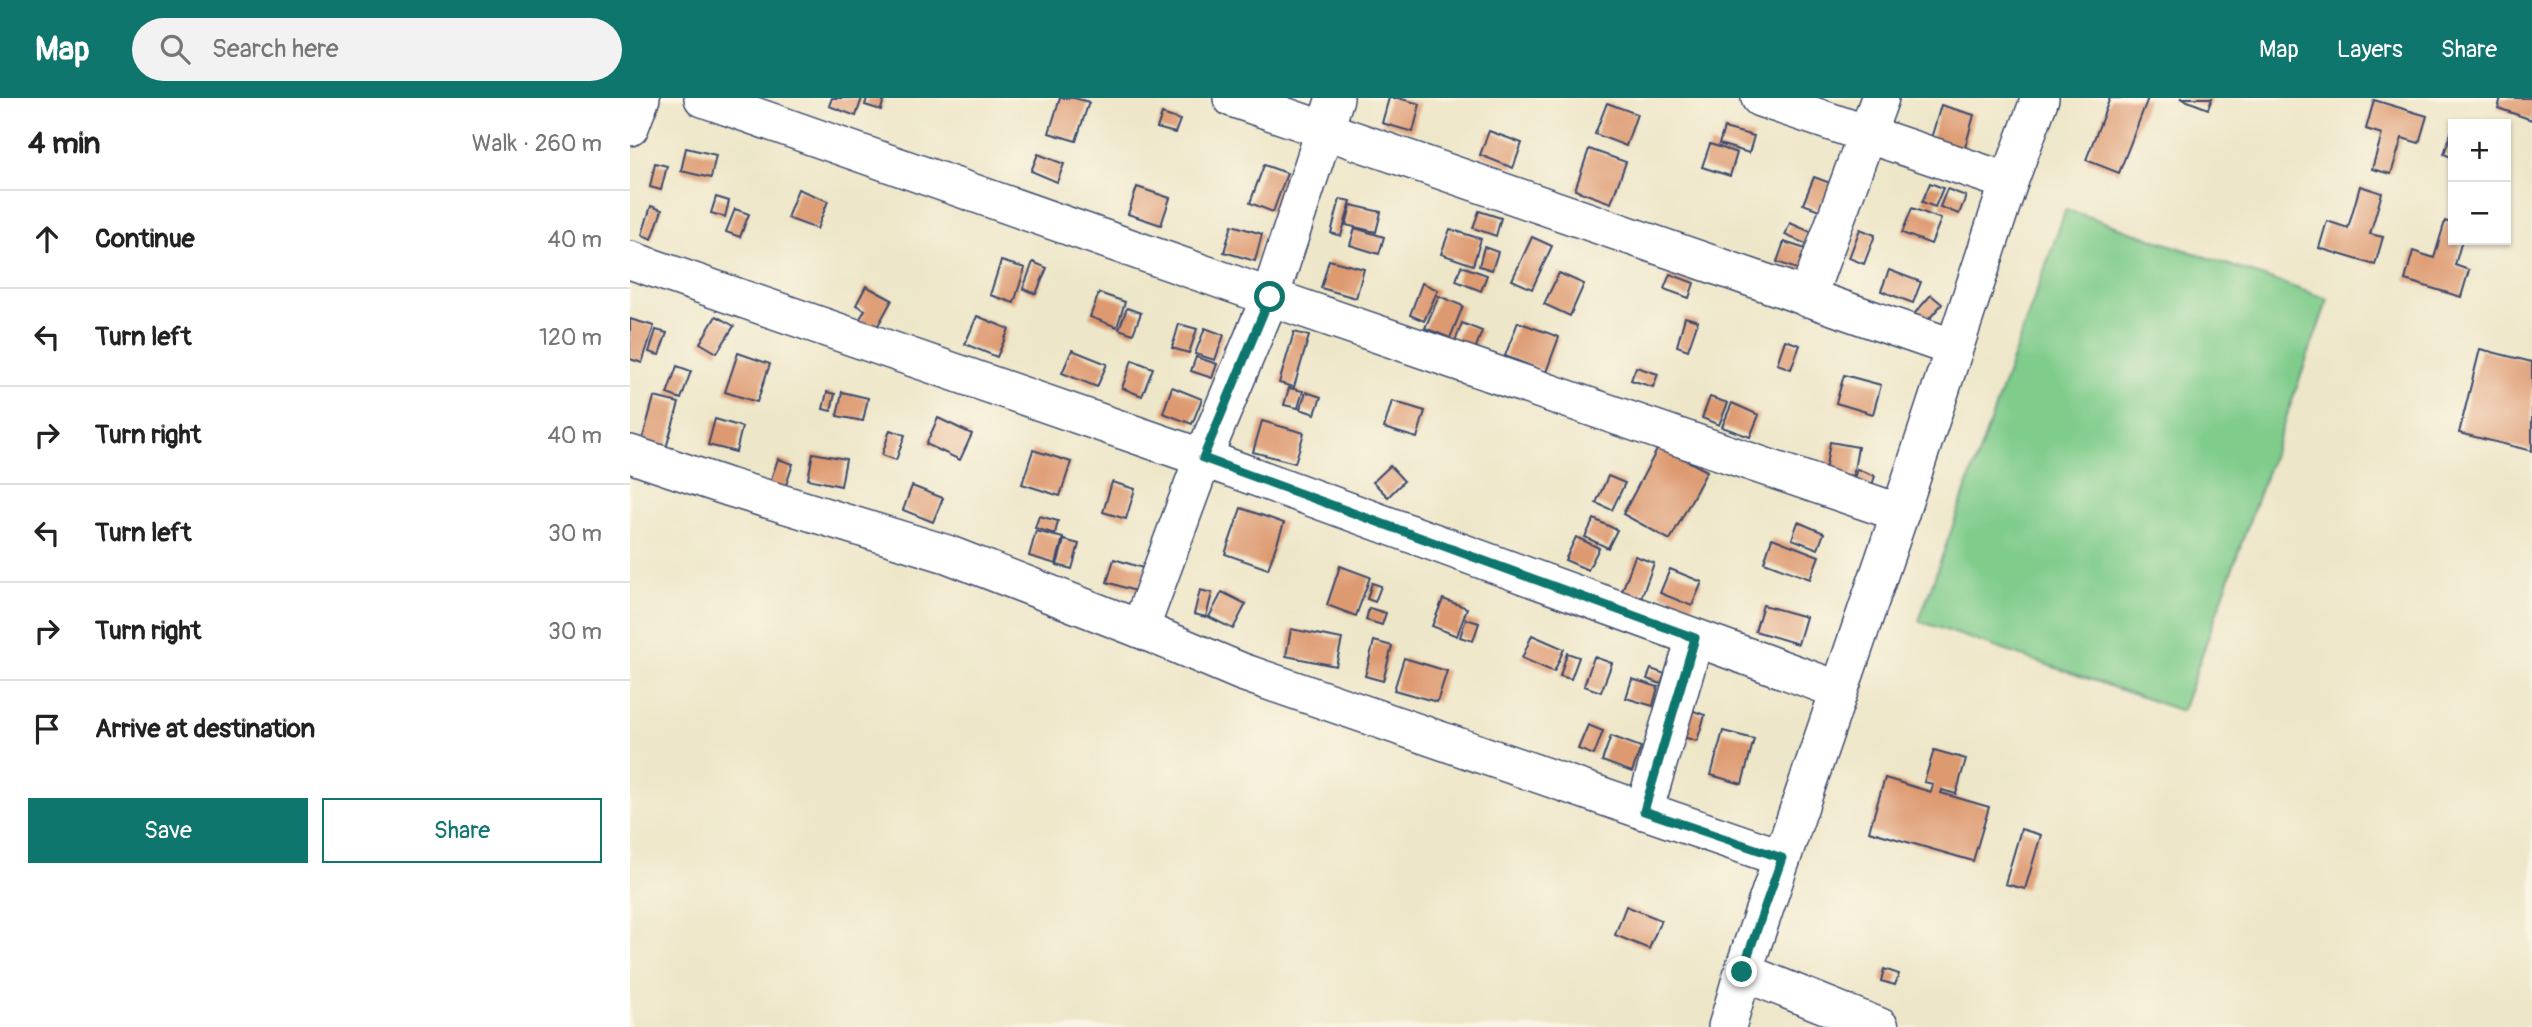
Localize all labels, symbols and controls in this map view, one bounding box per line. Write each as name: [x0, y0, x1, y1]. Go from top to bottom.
search box: [132, 18, 622, 81]
text: Map: [35, 29, 90, 70]
icon: search: [156, 30, 194, 68]
text: Search here: [212, 33, 339, 65]
text: Map: [2259, 35, 2299, 64]
text: Layers: [2337, 35, 2403, 64]
text: Share: [2441, 35, 2497, 64]
map controls: [2448, 119, 2511, 245]
button: +: [2448, 119, 2511, 182]
text: 4 min: [28, 125, 101, 162]
text: Walk · 260 m: [472, 129, 602, 158]
button: −: [2448, 182, 2511, 245]
icon: ahead: [28, 220, 66, 258]
text: Continue: [95, 223, 195, 255]
text: 40 m: [548, 225, 602, 254]
route start: [1254, 281, 1285, 312]
icon: left: [28, 318, 66, 356]
text: Turn left: [95, 321, 191, 353]
text: 120 m: [539, 323, 602, 352]
icon: right: [28, 416, 66, 454]
text: Turn right: [95, 419, 201, 451]
text: 40 m: [548, 421, 602, 450]
icon: left: [28, 514, 66, 552]
text: Turn left: [95, 517, 191, 549]
text: 30 m: [548, 519, 602, 548]
icon: right: [28, 612, 66, 650]
text: Turn right: [95, 615, 201, 647]
text: 30 m: [548, 617, 602, 646]
icon: arrive: [28, 710, 66, 748]
text: Arrive at destination: [95, 713, 315, 745]
button: Save: [28, 798, 308, 863]
button: Share: [322, 798, 602, 863]
route end: [1726, 956, 1757, 987]

